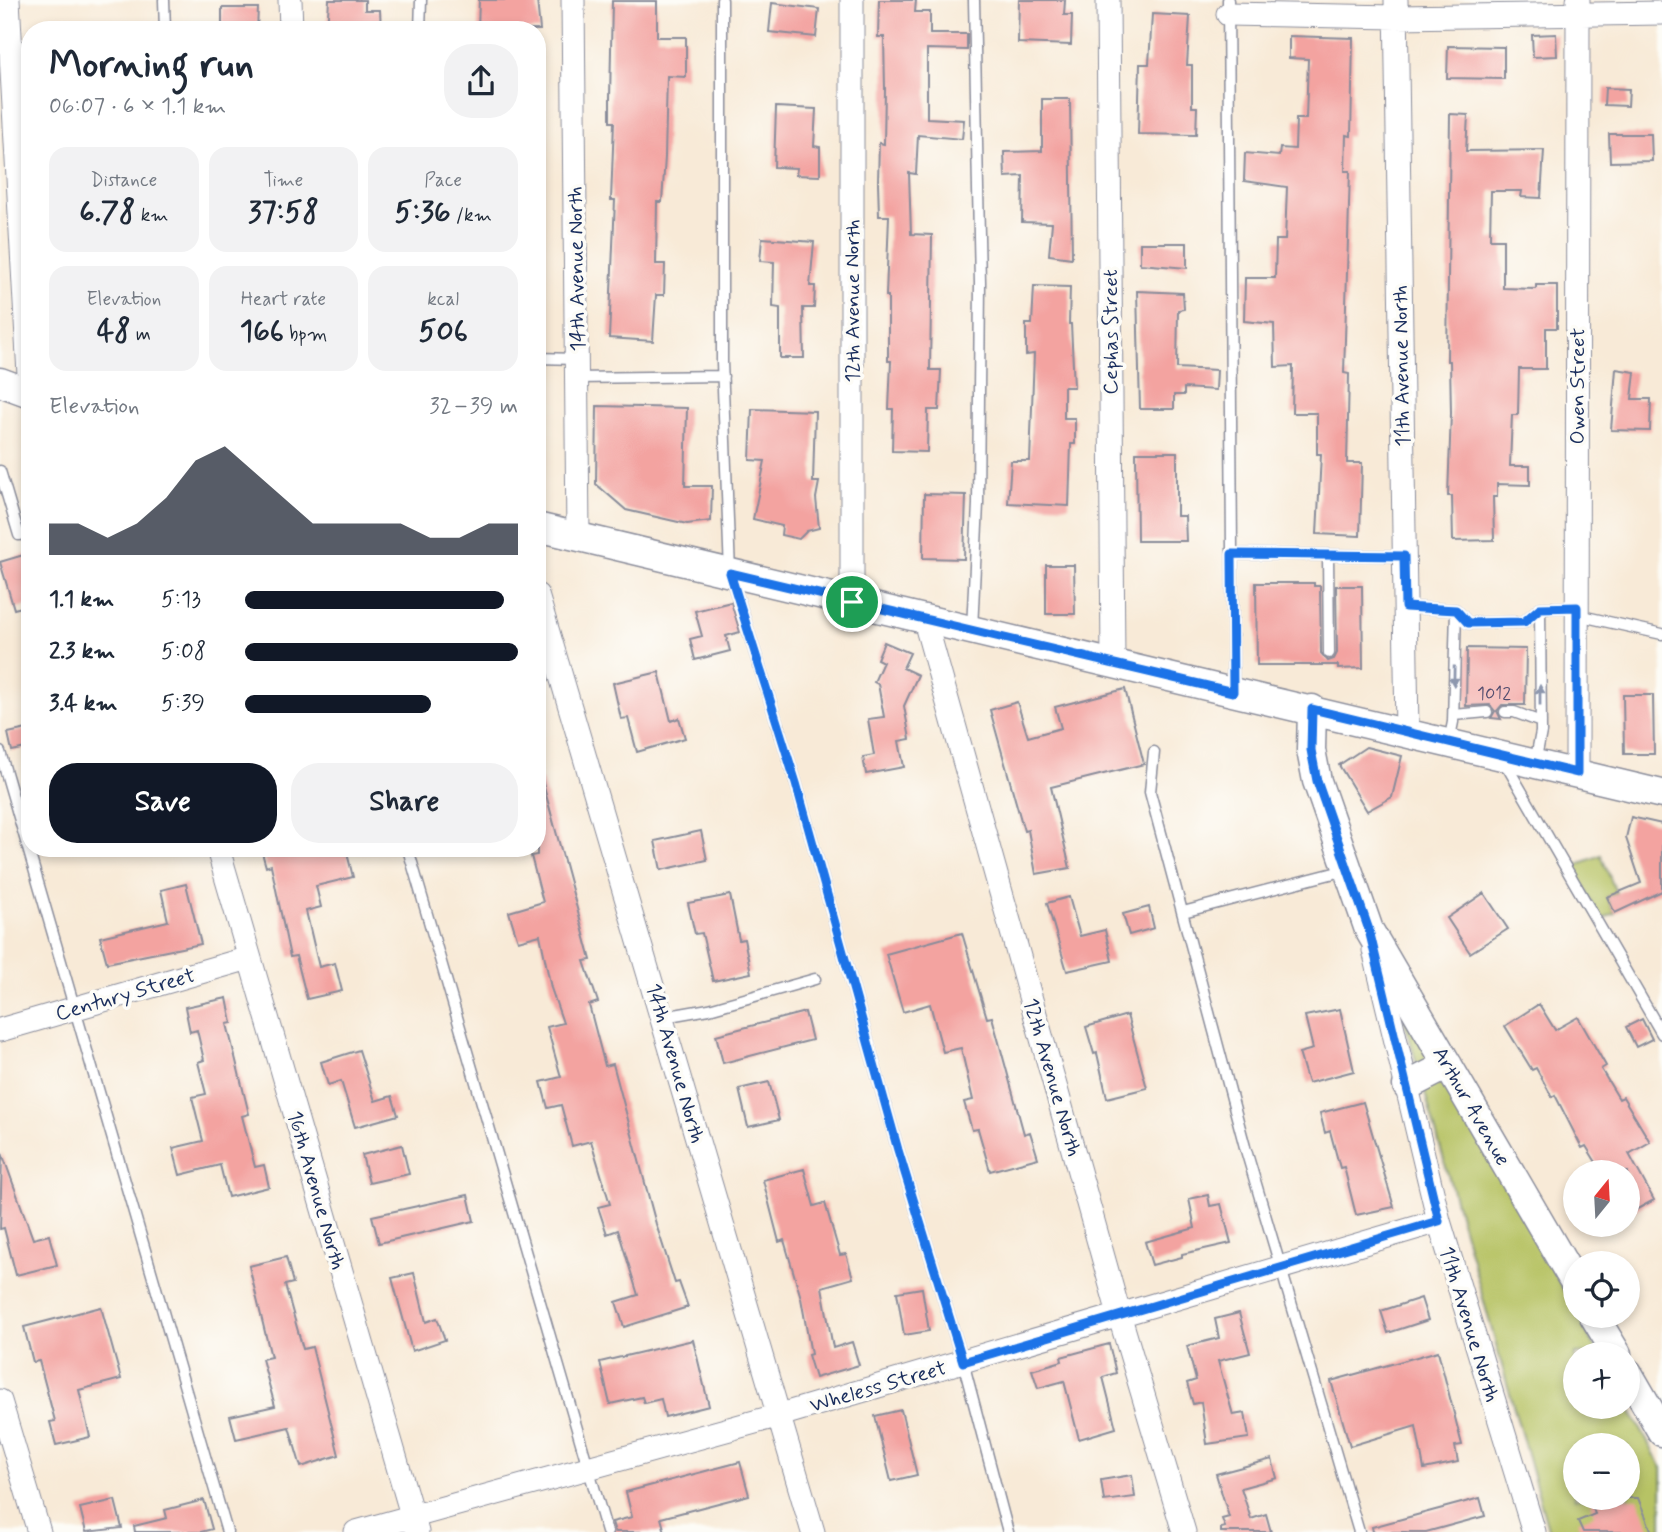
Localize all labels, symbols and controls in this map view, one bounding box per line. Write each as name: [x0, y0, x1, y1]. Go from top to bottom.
text: Morning run: [49, 41, 254, 90]
button: share: [444, 44, 518, 118]
text: 06:07 · 6 × 1.1 km: [49, 92, 226, 122]
text: Distance: [90, 168, 157, 193]
text: Time: [264, 168, 303, 193]
text: Pace: [424, 168, 462, 193]
street label: 14th Avenue North: [562, 186, 592, 352]
text: 6.78: [79, 193, 136, 232]
text: 37:58: [248, 193, 319, 232]
text: 5:36: [395, 193, 451, 232]
text: km: [136, 203, 168, 228]
text: /km: [451, 203, 492, 228]
street label: 12th Avenue North: [839, 219, 867, 383]
street label: Cephas Street: [1097, 269, 1125, 395]
street label: 11th Avenue North: [1387, 285, 1417, 447]
text: Elevation: [86, 287, 161, 312]
text: Heart rate: [241, 287, 326, 312]
text: kcal: [427, 287, 459, 312]
text: 48: [97, 312, 131, 351]
text: 166: [240, 312, 284, 351]
text: 506: [419, 312, 468, 351]
text: m: [131, 322, 151, 347]
text: bpm: [284, 322, 327, 347]
street label: Owen Street: [1564, 327, 1592, 444]
text: Elevation: [49, 392, 140, 422]
text: 32–39 m: [429, 392, 518, 422]
pin: [822, 572, 882, 632]
icon: arrive: [833, 583, 871, 621]
text: 1.1 km: [49, 585, 114, 615]
text: 5:13: [161, 585, 201, 615]
text: 2.3 km: [49, 637, 115, 667]
text: 5:08: [161, 637, 206, 667]
one-way arrow: [1449, 666, 1460, 688]
house number: 1012: [1477, 682, 1511, 706]
one-way arrow: [1534, 684, 1546, 706]
text: 3.4 km: [49, 689, 117, 719]
text: 5:39: [161, 689, 205, 719]
button: Save: [49, 763, 277, 843]
button: Share: [291, 763, 518, 843]
street label: Century Street: [52, 962, 199, 1028]
street label: 14th Avenue North: [639, 980, 711, 1147]
street label: 12th Avenue North: [1016, 995, 1088, 1160]
street label: Arthur Avenue: [1426, 1042, 1517, 1171]
street label: 16th Avenue North: [280, 1108, 352, 1273]
north arrow: [1563, 1160, 1640, 1237]
map controls: [1563, 1160, 1640, 1510]
street label: 11th Avenue North: [1432, 1243, 1506, 1406]
button: locate: [1563, 1251, 1640, 1328]
button: +: [1563, 1342, 1640, 1419]
street label: Wheless Street: [807, 1354, 950, 1420]
button: −: [1563, 1433, 1640, 1510]

